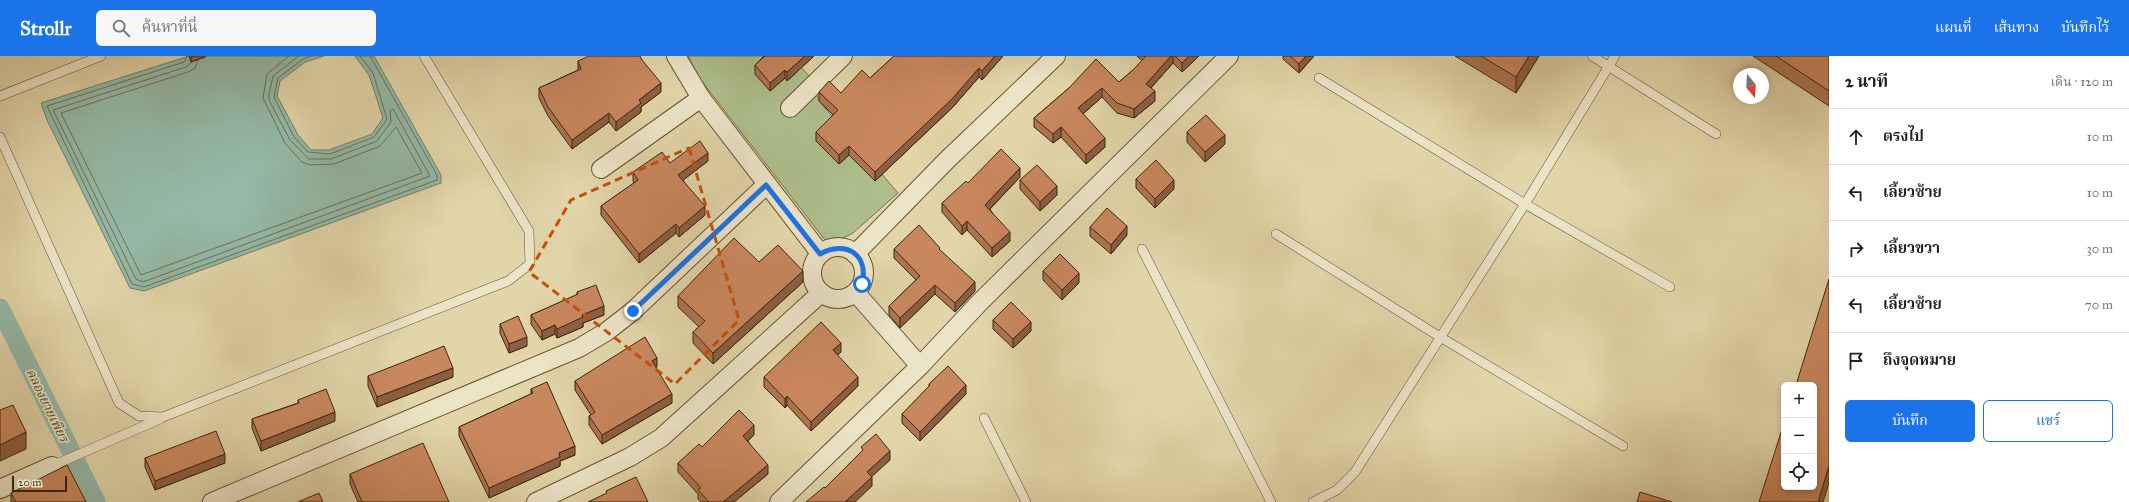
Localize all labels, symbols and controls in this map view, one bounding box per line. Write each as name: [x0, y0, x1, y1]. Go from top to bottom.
search box: [96, 10, 376, 46]
text: Strollr: [20, 17, 72, 40]
icon: search: [110, 17, 132, 39]
text: ค้นหาที่นี่: [142, 18, 198, 36]
text: แผนที่: [1935, 19, 1972, 36]
text: เส้นทาง: [1994, 19, 2039, 36]
text: บันทึกไว้: [2061, 19, 2109, 36]
north arrow: [1733, 68, 1769, 104]
text: 2 นาที: [1845, 71, 1888, 92]
text: เดิน · 120 m: [2050, 74, 2113, 90]
icon: ahead: [1845, 126, 1867, 148]
text: ตรงไป: [1883, 127, 1924, 145]
text: 10 m: [2087, 129, 2113, 145]
icon: left: [1845, 182, 1867, 204]
text: เลี้ยวซ้าย: [1883, 183, 1942, 201]
text: 10 m: [2087, 185, 2113, 201]
icon: right: [1845, 238, 1867, 260]
text: เลี้ยวขวา: [1883, 239, 1940, 257]
text: 30 m: [2087, 241, 2113, 257]
route start: [853, 275, 871, 293]
icon: left: [1845, 294, 1867, 316]
text: เลี้ยวซ้าย: [1883, 295, 1942, 313]
text: 70 m: [2085, 297, 2113, 313]
route end: [624, 302, 642, 320]
icon: arrive: [1845, 350, 1867, 372]
text: ถึงจุดหมาย: [1883, 351, 1956, 369]
water label: คลองยายเพียร: [22, 366, 72, 446]
map controls: [1781, 382, 1817, 490]
button: +: [1781, 382, 1817, 418]
button: บันทึก: [1845, 400, 1975, 442]
button: แชร์: [1983, 400, 2113, 442]
button: −: [1781, 418, 1817, 454]
button: locate: [1781, 454, 1817, 490]
scale bar: [12, 474, 67, 493]
text: 20 m: [18, 476, 41, 489]

